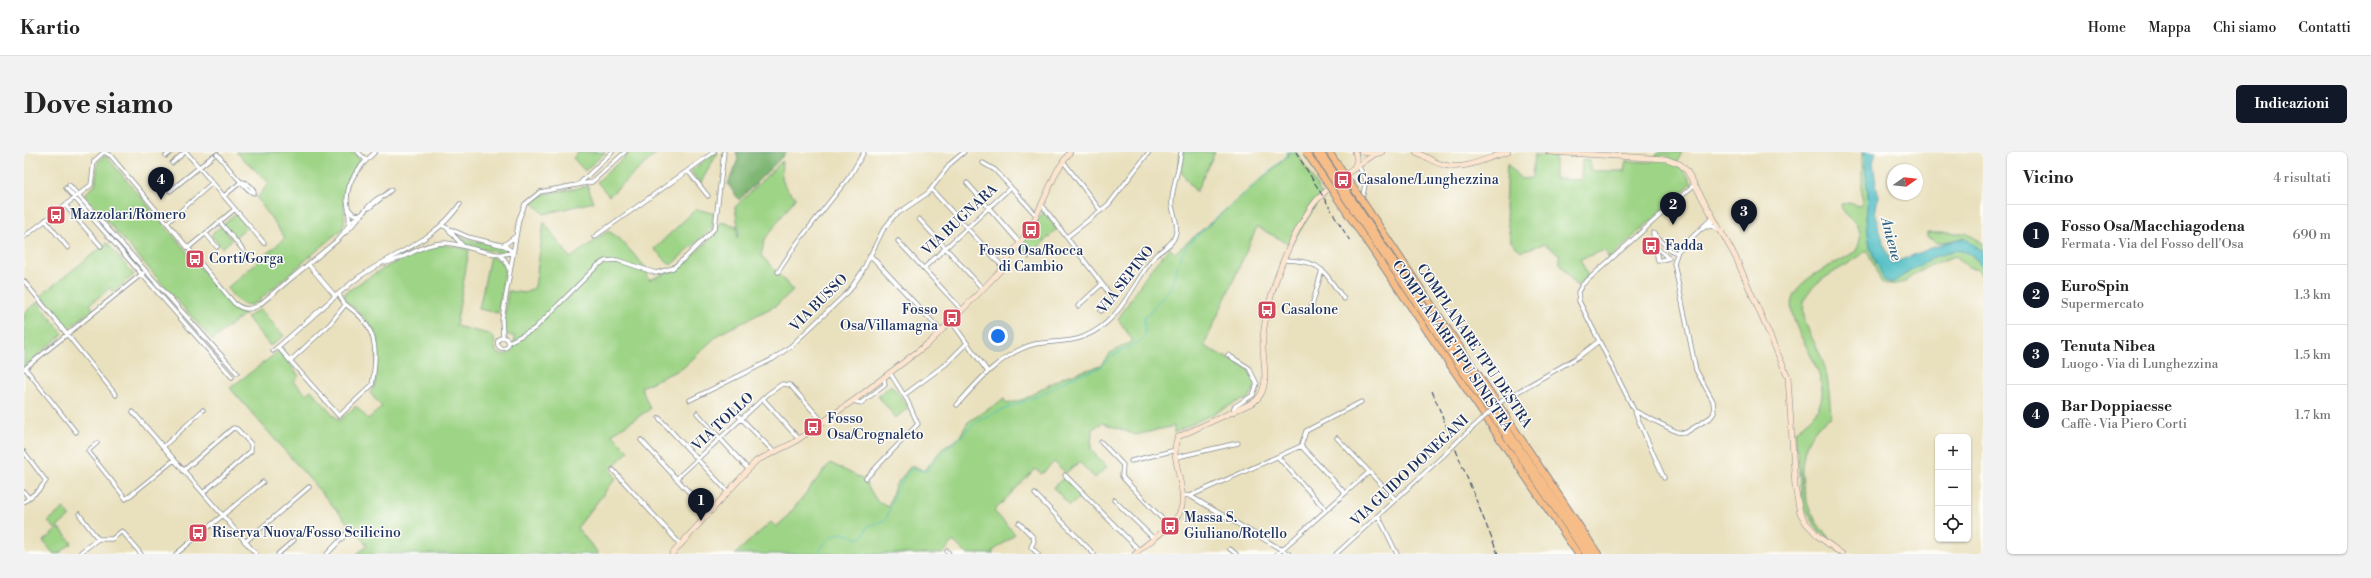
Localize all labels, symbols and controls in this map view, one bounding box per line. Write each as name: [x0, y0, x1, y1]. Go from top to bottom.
text: Kartio: [20, 16, 80, 40]
text: Home: [2088, 19, 2126, 37]
text: Mappa: [2148, 19, 2191, 37]
text: Chi siamo: [2213, 19, 2276, 37]
text: Contatti: [2298, 19, 2351, 37]
button: Indicazioni: [2236, 85, 2347, 123]
text: Dove siamo: [24, 87, 173, 122]
north arrow: [1887, 164, 1923, 200]
pin: 4: [148, 167, 174, 200]
text: Vicino: [2023, 167, 2074, 189]
bus stop icon: Casalone/Lunghezzina: [1332, 169, 1354, 191]
text: 4 risultati: [2273, 170, 2331, 186]
place label: Casalone/Lunghezzina: [1357, 171, 1500, 189]
street label: VIA BUGNARA: [918, 180, 1002, 260]
pin: 2: [1660, 192, 1686, 225]
pin: 3: [1731, 199, 1757, 232]
bus stop icon: Mazzolari/Romero: [45, 204, 67, 226]
place label: Mazzolari/Romero: [70, 206, 186, 224]
water label: Aniene: [1876, 213, 1906, 263]
text: Fosso Osa/Macchiagodena: [2061, 217, 2245, 236]
bus stop icon: Fosso Osa/Rocca di Cambio: [1020, 219, 1042, 241]
text: 1: [2033, 227, 2039, 243]
text: 690 m: [2293, 227, 2331, 243]
bus stop icon: Fadda: [1640, 235, 1662, 257]
text: Fermata · Via del Fosso dell'Osa: [2061, 236, 2244, 252]
place label: Fadda: [1665, 237, 1704, 255]
place label: Fosso Osa/Rocca di Cambio: [979, 242, 1084, 276]
street label: VIA SEPINO: [1093, 242, 1158, 318]
bus stop icon: Corti/Gorga: [184, 248, 206, 270]
place label: Corti/Gorga: [209, 250, 285, 268]
street label: COMPLANARE TPU SINISTRA: [1388, 257, 1516, 435]
street label: COMPLANARE TPU DESTRA: [1412, 260, 1536, 432]
street label: VIA BUSSO: [786, 270, 852, 336]
text: EuroSpin: [2061, 277, 2129, 296]
text: 2: [2032, 287, 2040, 303]
text: 1.3 km: [2294, 287, 2331, 303]
text: Supermercato: [2061, 296, 2144, 312]
bus stop icon: Casalone: [1256, 299, 1278, 321]
place label: Fosso Osa/Villamagna: [840, 301, 939, 335]
place label: Casalone: [1281, 301, 1338, 319]
bus stop icon: Fosso Osa/Villamagna: [941, 307, 963, 329]
your location: [988, 326, 1008, 346]
text: Tenuta Nibea: [2061, 337, 2155, 356]
text: 3: [2032, 347, 2040, 363]
text: 1.5 km: [2294, 347, 2331, 363]
text: Luogo · Via di Lunghezzina: [2061, 356, 2218, 372]
street label: VIA TOLLO: [688, 389, 758, 456]
text: Bar Doppiaesse: [2061, 397, 2172, 416]
text: 4: [2032, 407, 2040, 423]
text: 1.7 km: [2295, 407, 2331, 423]
place label: Fosso Osa/Crognaleto: [827, 410, 924, 444]
street label: VIA GUIDO DONEGANI: [1346, 411, 1473, 531]
bus stop icon: Fosso Osa/Crognaleto: [802, 416, 824, 438]
text: Caffè · Via Piero Corti: [2061, 416, 2187, 432]
map controls: [1935, 434, 1971, 542]
button: +: [1935, 434, 1971, 470]
button: −: [1935, 470, 1971, 506]
pin: 1: [688, 488, 714, 521]
button: locate: [1935, 506, 1971, 542]
place label: Massa S. Giuliano/Rotello: [1184, 509, 1287, 543]
bus stop icon: Massa S. Giuliano/Rotello: [1159, 515, 1181, 537]
bus stop icon: Riserva Nuova/Fosso Scilicino: [187, 522, 209, 544]
place label: Riserva Nuova/Fosso Scilicino: [212, 524, 401, 542]

